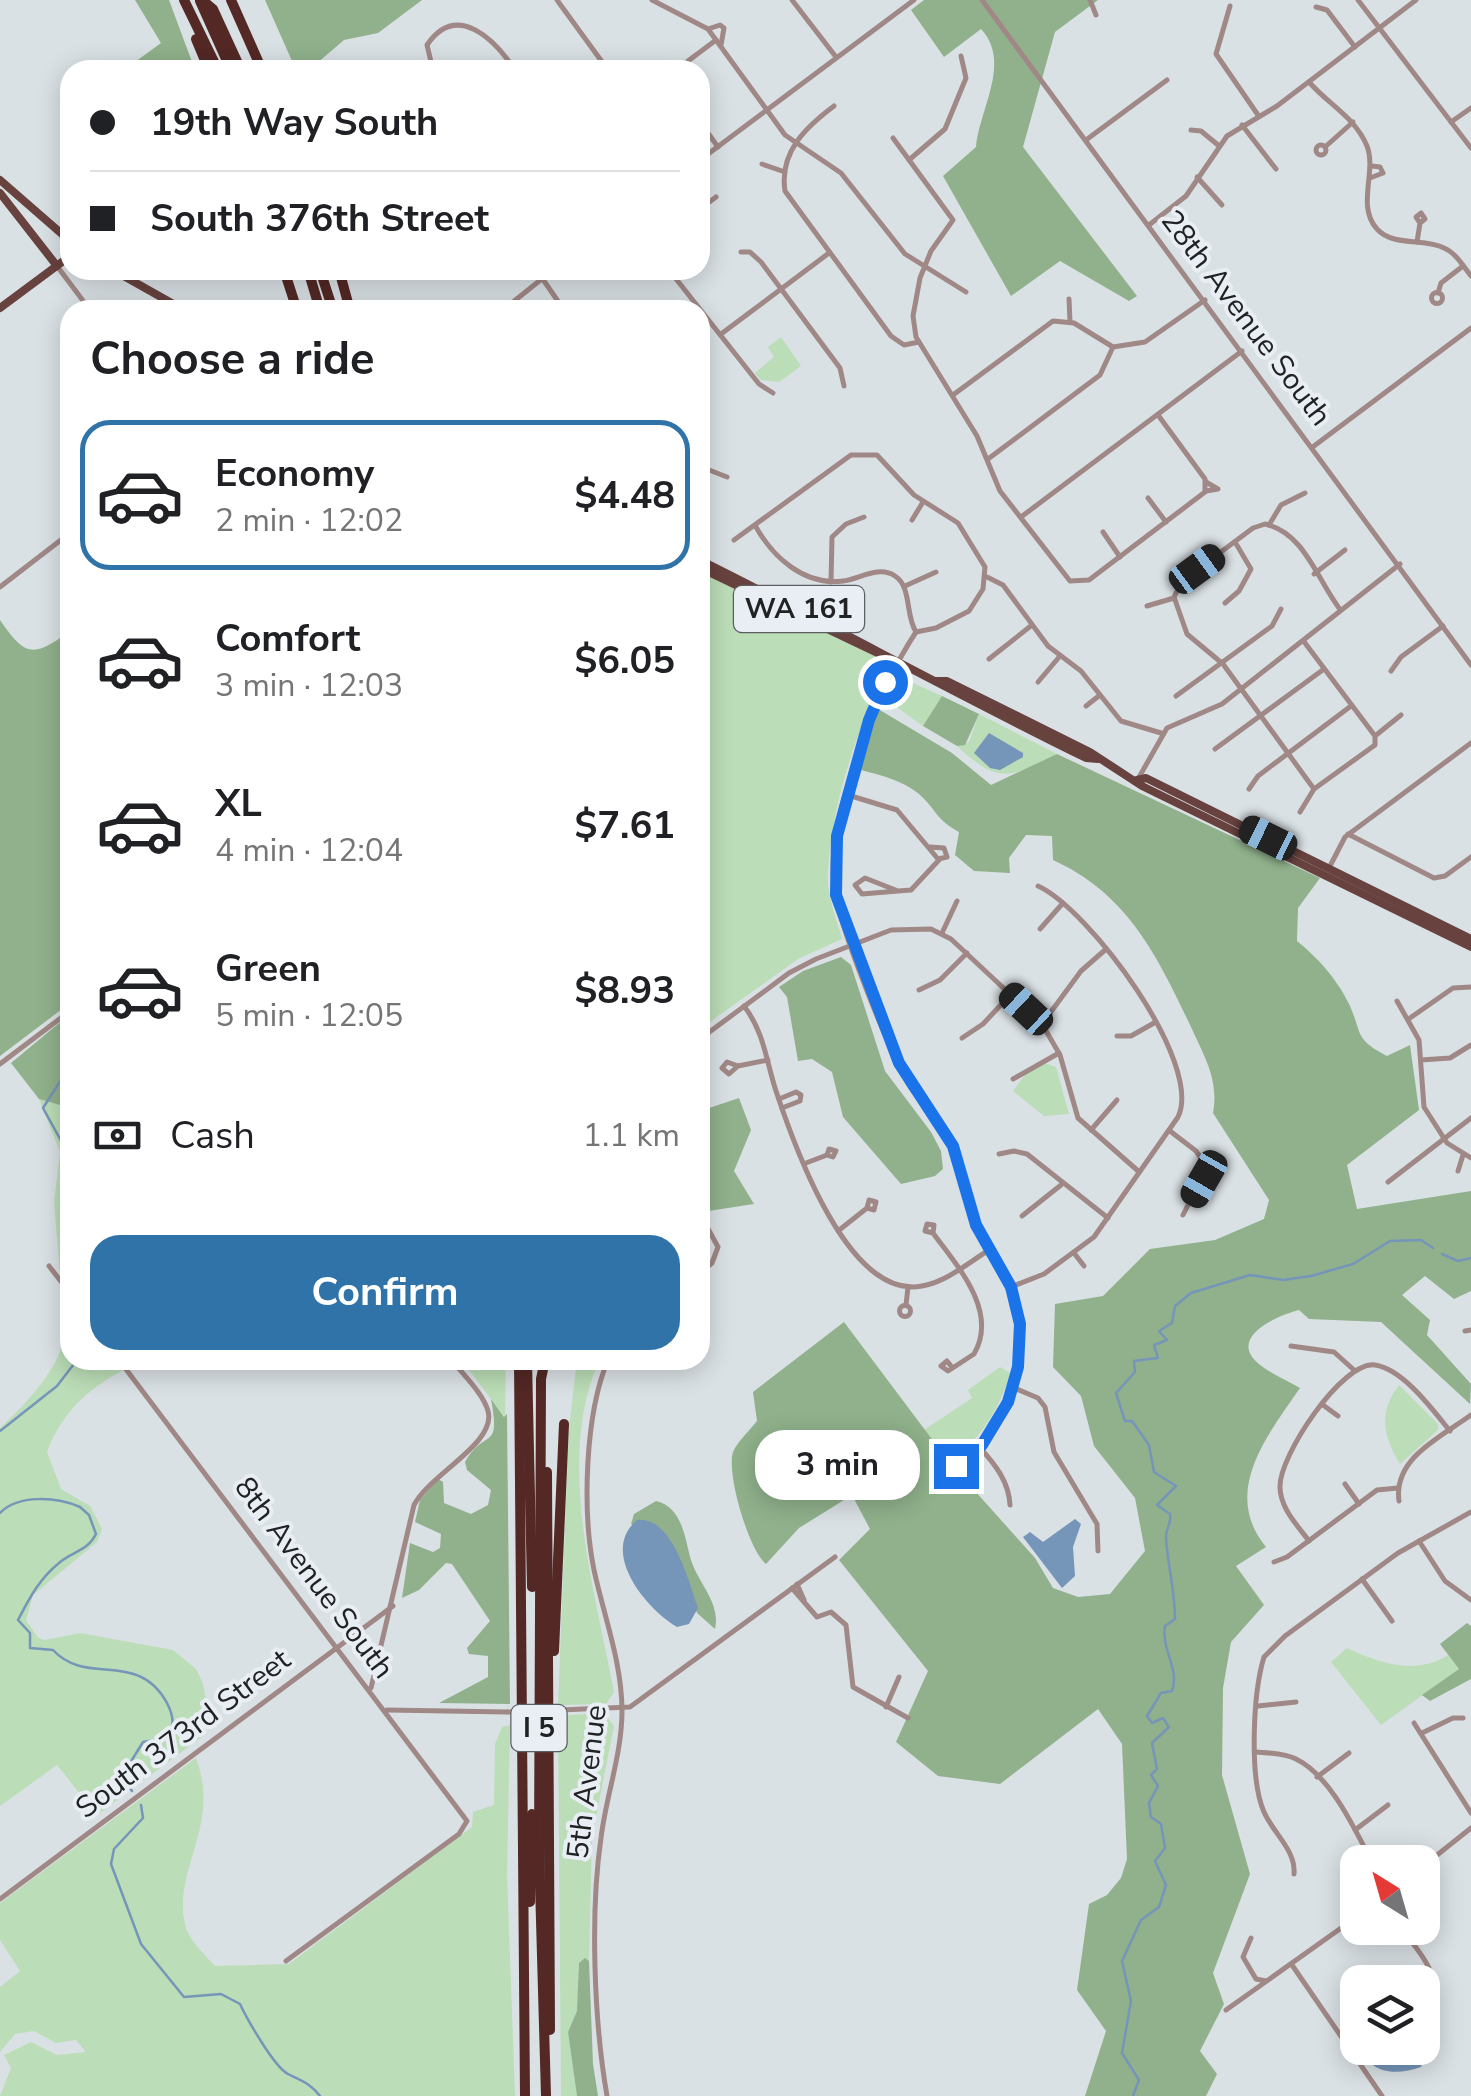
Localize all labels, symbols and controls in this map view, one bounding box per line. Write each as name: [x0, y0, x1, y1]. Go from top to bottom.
text: 19th Way South: [150, 97, 438, 148]
text: South 376th Street: [150, 193, 489, 244]
street label: 28th Avenue South: [1151, 202, 1341, 434]
text: Choose a ride: [90, 329, 375, 390]
text: Economy: [215, 448, 374, 499]
icon: car: [95, 450, 185, 540]
text: $4.48: [574, 470, 675, 521]
text: 2 min · 12:02: [215, 499, 403, 542]
car: [1164, 539, 1230, 599]
road number: WA 161: [734, 586, 864, 632]
text: Comfort: [215, 613, 360, 664]
icon: car: [95, 615, 185, 705]
text: $6.05: [574, 635, 675, 686]
route start: [863, 660, 908, 705]
text: 3 min · 12:03: [215, 664, 403, 707]
text: XL: [215, 778, 262, 829]
icon: car: [95, 780, 185, 870]
text: $7.61: [574, 800, 675, 851]
car: [1234, 811, 1302, 865]
text: 4 min · 12:04: [215, 829, 403, 872]
text: Green: [215, 943, 321, 994]
icon: car: [95, 945, 185, 1035]
text: $8.93: [574, 965, 675, 1016]
car: [994, 978, 1058, 1040]
text: 5 min · 12:05: [215, 994, 403, 1037]
icon: cash: [90, 1108, 145, 1163]
text: Cash: [170, 1110, 255, 1161]
text: 1.1 km: [583, 1114, 680, 1157]
car: [1176, 1146, 1232, 1212]
button: Confirm: [90, 1235, 680, 1350]
callout: 3 min: [756, 1431, 921, 1501]
text: 3 min: [796, 1443, 879, 1486]
route end: [934, 1444, 979, 1489]
street label: 8th Avenue South: [225, 1469, 403, 1687]
street label: South 373rd Street: [67, 1639, 299, 1828]
street label: 5th Avenue: [557, 1702, 617, 1862]
road number: I 5: [512, 1705, 566, 1751]
north arrow: [1340, 1845, 1440, 1945]
map controls: [1340, 1845, 1440, 2065]
button: layers: [1340, 1965, 1440, 2065]

